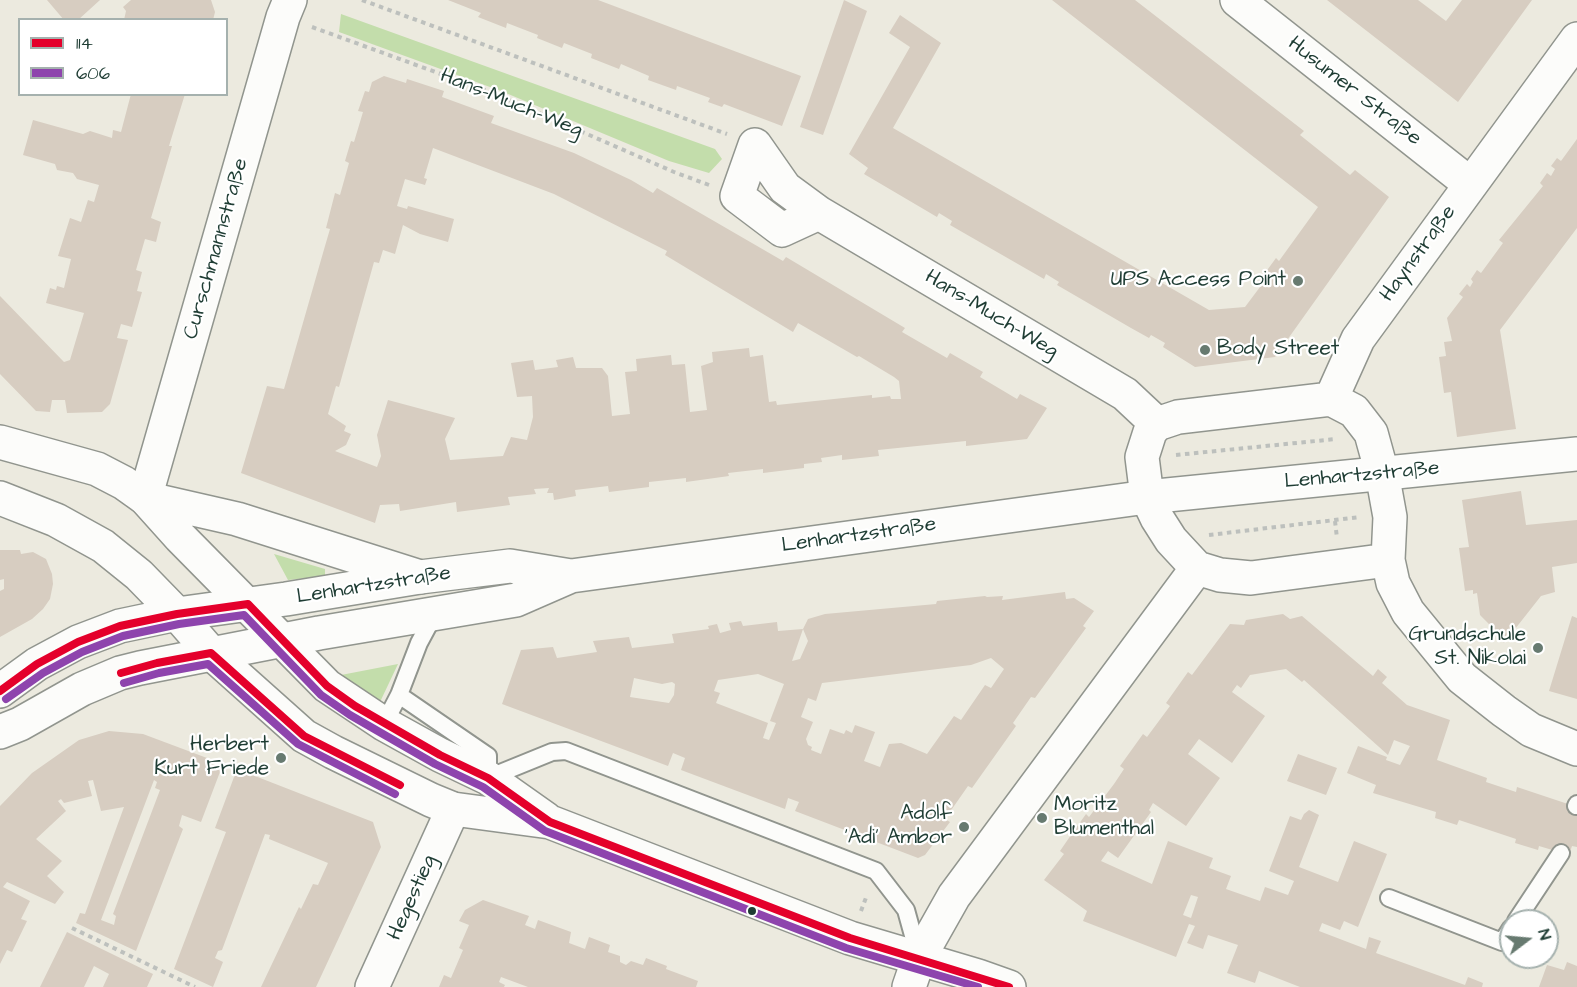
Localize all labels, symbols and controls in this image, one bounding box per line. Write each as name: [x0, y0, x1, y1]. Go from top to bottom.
legend: [18, 18, 228, 96]
text: 114: [76, 31, 93, 56]
street label: Husumer Straße: [1282, 32, 1426, 152]
text: 606: [76, 61, 110, 86]
street label: Hans-Much-Weg: [436, 64, 586, 144]
street label: Curschmannstraße: [179, 156, 255, 342]
street label: Haynstraße: [1376, 201, 1462, 307]
street label: Hans-Much-Weg: [920, 265, 1062, 365]
place label: UPS Access Point: [1111, 268, 1286, 294]
marker: UPS Access Point: [1291, 274, 1305, 288]
place label: Body Street: [1217, 337, 1339, 363]
marker: Body Street: [1198, 343, 1212, 357]
street label: Lenhartzstraße: [1283, 457, 1441, 495]
street label: Lenhartzstraße: [780, 513, 938, 559]
street label: Lenhartzstraße: [295, 561, 453, 611]
place label: Grundschule St. Nikolai: [1408, 623, 1526, 673]
marker: Grundschule St. Nikolai: [1531, 641, 1545, 655]
place label: Herbert Kurt Friede: [154, 733, 269, 783]
marker: Herbert Kurt Friede: [274, 751, 288, 765]
place label: Moritz Blumenthal: [1054, 793, 1154, 843]
place label: Adolf 'Adi' Ambor: [844, 802, 952, 852]
marker: Moritz Blumenthal: [1035, 811, 1049, 825]
marker: Adolf 'Adi' Ambor: [957, 820, 971, 834]
street label: Hegestieg: [383, 851, 443, 945]
unlabelled marker: [746, 905, 758, 917]
north arrow: [1499, 909, 1559, 969]
text: N: [1532, 927, 1556, 942]

